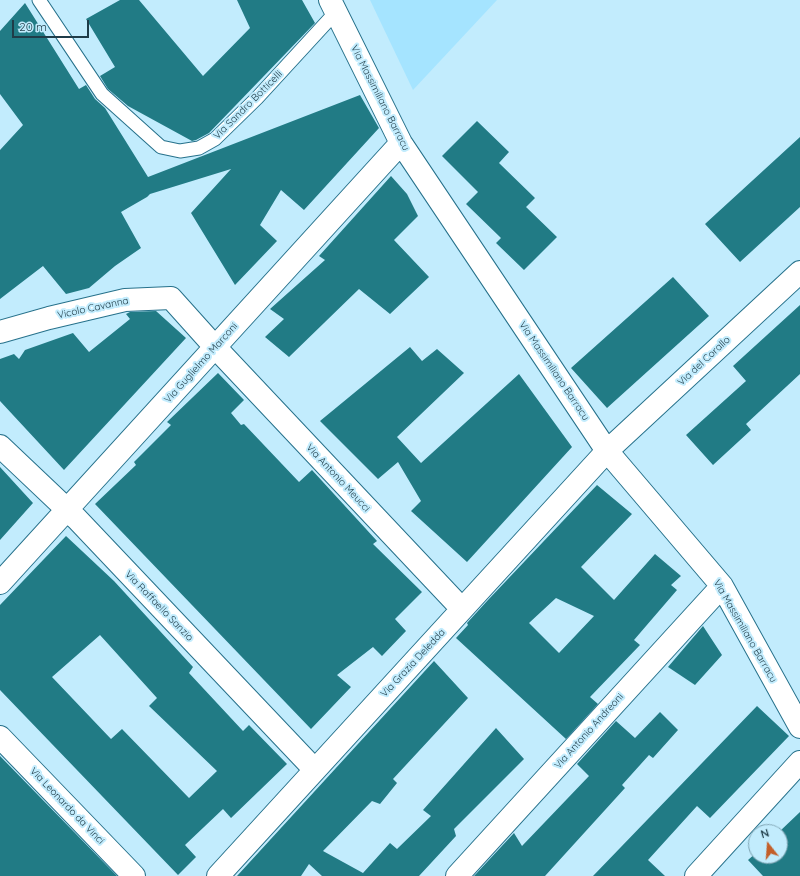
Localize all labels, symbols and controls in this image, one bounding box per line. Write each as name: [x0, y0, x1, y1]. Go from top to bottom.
scale bar: [14, 12, 91, 38]
text: 20 m: [19, 19, 47, 34]
street label: Via Massimiliano Barracu: [348, 43, 412, 153]
street label: Via Sandro Botticelli: [211, 68, 285, 142]
street label: Vicolo Cavanna: [56, 295, 130, 321]
street label: Via Massimiliano Barracu: [516, 319, 592, 423]
street label: Via Guglielmo Marconi: [162, 320, 240, 406]
street label: Via del Corallo: [675, 334, 733, 388]
street label: Via Antonio Meucci: [304, 442, 372, 514]
street label: Via Raffaello Sanzio: [122, 568, 196, 644]
street label: Via Massimiliano Barracu: [711, 577, 779, 685]
street label: Via Grazia Deledda: [378, 626, 448, 700]
street label: Via Antonio Andreoni: [552, 691, 626, 771]
street label: Via Leonardo da Vinci: [27, 765, 107, 847]
north arrow: [748, 824, 788, 864]
text: N: [759, 826, 771, 841]

